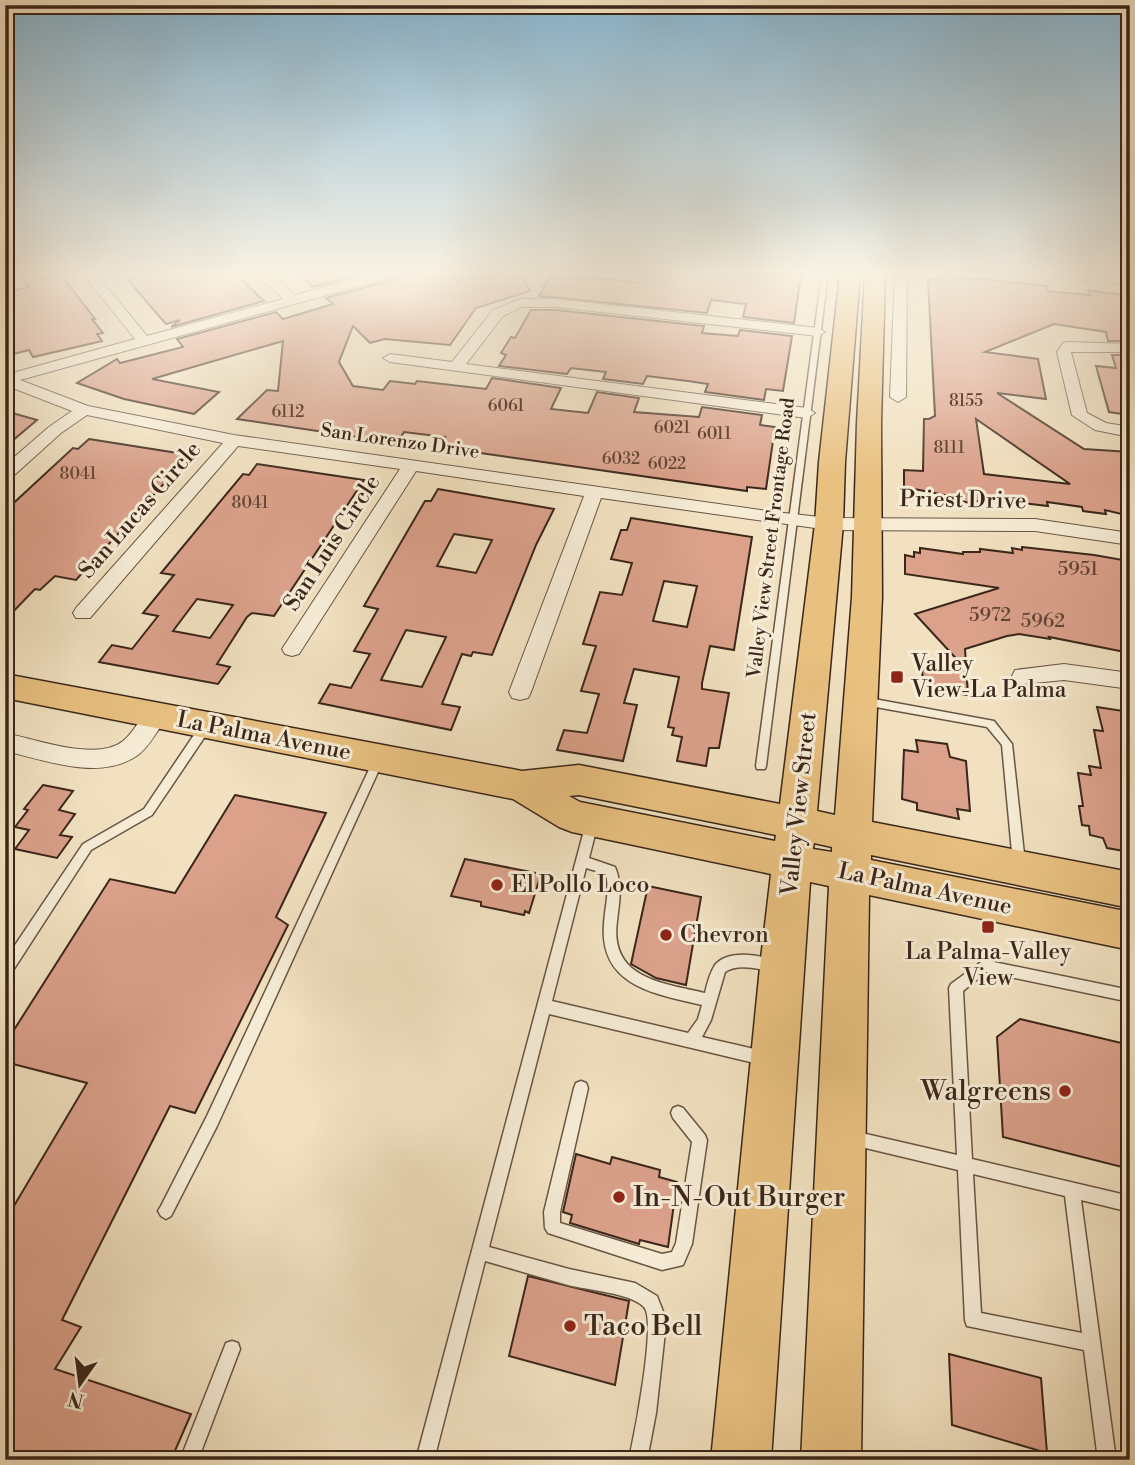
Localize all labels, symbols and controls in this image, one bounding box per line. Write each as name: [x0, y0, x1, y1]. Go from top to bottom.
house number: 8155: [949, 391, 983, 411]
house number: 6061: [488, 396, 524, 416]
street label: Valley View Street Frontage Road: [742, 396, 800, 681]
house number: 6112: [272, 402, 305, 422]
street label: San Lorenzo Drive: [319, 418, 481, 464]
house number: 6021: [654, 418, 690, 438]
house number: 6011: [697, 424, 731, 444]
street label: San Lucas Circle: [73, 436, 207, 584]
house number: 8111: [933, 438, 965, 458]
house number: 6032: [602, 449, 640, 469]
house number: 6022: [648, 454, 686, 474]
house number: 8041: [60, 464, 97, 484]
street label: San Luis Circle: [278, 470, 386, 616]
street label: Priest Drive: [899, 485, 1027, 515]
house number: 8041: [232, 493, 269, 513]
house number: 5951: [1058, 557, 1098, 581]
house number: 5972: [969, 603, 1011, 627]
house number: 5962: [1021, 609, 1065, 633]
place label: Valley View-La Palma: [910, 650, 1067, 704]
marker: Valley View-La Palma: [889, 669, 905, 685]
street label: La Palma Avenue: [174, 705, 354, 767]
street label: Valley View Street: [775, 711, 823, 898]
street label: La Palma Avenue: [836, 857, 1014, 921]
place label: El Pollo Loco: [511, 871, 650, 899]
marker: El Pollo Loco: [489, 877, 505, 893]
marker: La Palma-Valley View: [980, 919, 996, 935]
place label: Chevron: [680, 921, 769, 949]
marker: Chevron: [658, 927, 674, 943]
place label: La Palma-Valley View: [905, 938, 1072, 992]
place label: Walgreens: [920, 1074, 1051, 1109]
marker: Walgreens: [1057, 1083, 1073, 1099]
place label: In-N-Out Burger: [633, 1180, 845, 1215]
marker: In-N-Out Burger: [611, 1189, 627, 1205]
place label: Taco Bell: [584, 1309, 702, 1344]
marker: Taco Bell: [562, 1318, 578, 1334]
north arrow: [46, 1350, 116, 1420]
text: N: [66, 1386, 86, 1413]

